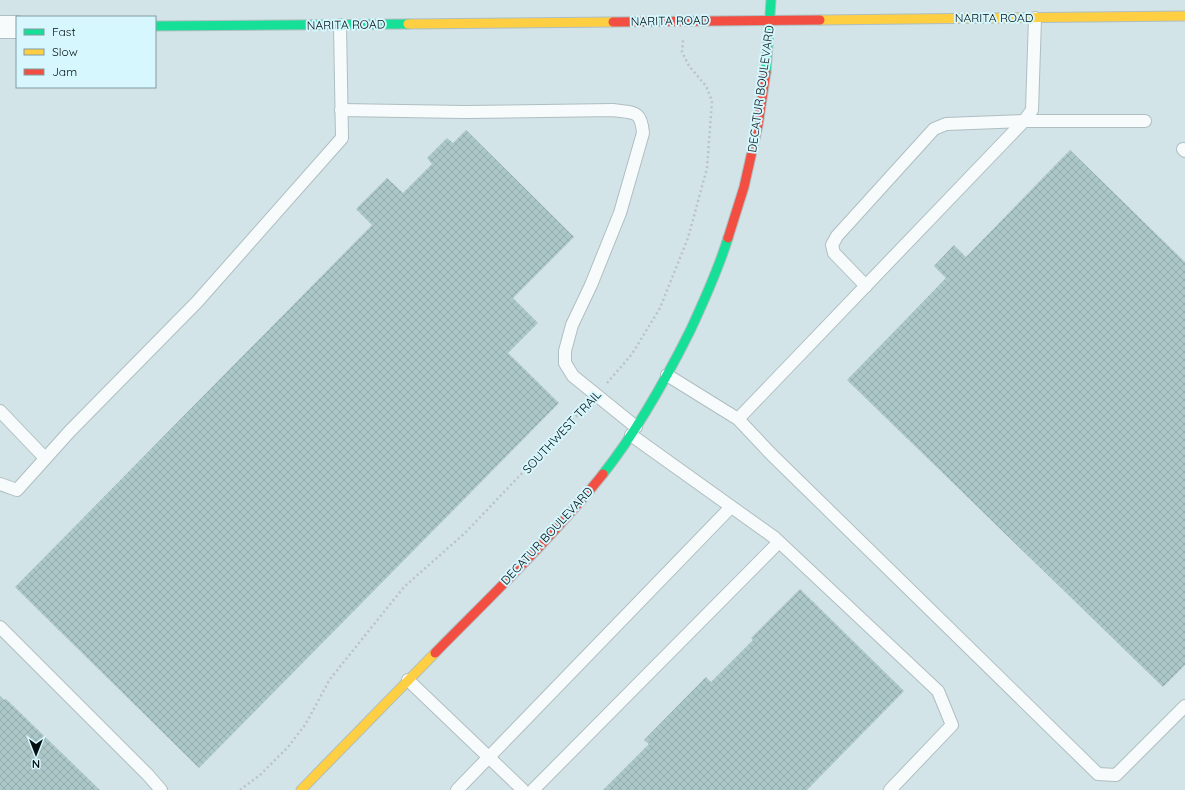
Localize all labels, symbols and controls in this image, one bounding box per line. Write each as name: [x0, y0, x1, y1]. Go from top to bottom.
street label: NARITA ROAD: [955, 10, 1034, 25]
street label: NARITA ROAD: [631, 12, 710, 29]
legend: [16, 16, 156, 88]
street label: NARITA ROAD: [307, 16, 386, 33]
text: Fast: [52, 24, 76, 39]
street label: DECATUR BOULEVARD: [744, 24, 777, 154]
text: Slow: [52, 44, 78, 59]
text: Jam: [52, 64, 77, 79]
street label: SOUTHWEST TRAIL: [519, 386, 605, 476]
street label: DECATUR BOULEVARD: [497, 483, 596, 588]
north arrow: [16, 734, 56, 774]
text: N: [32, 757, 40, 771]

